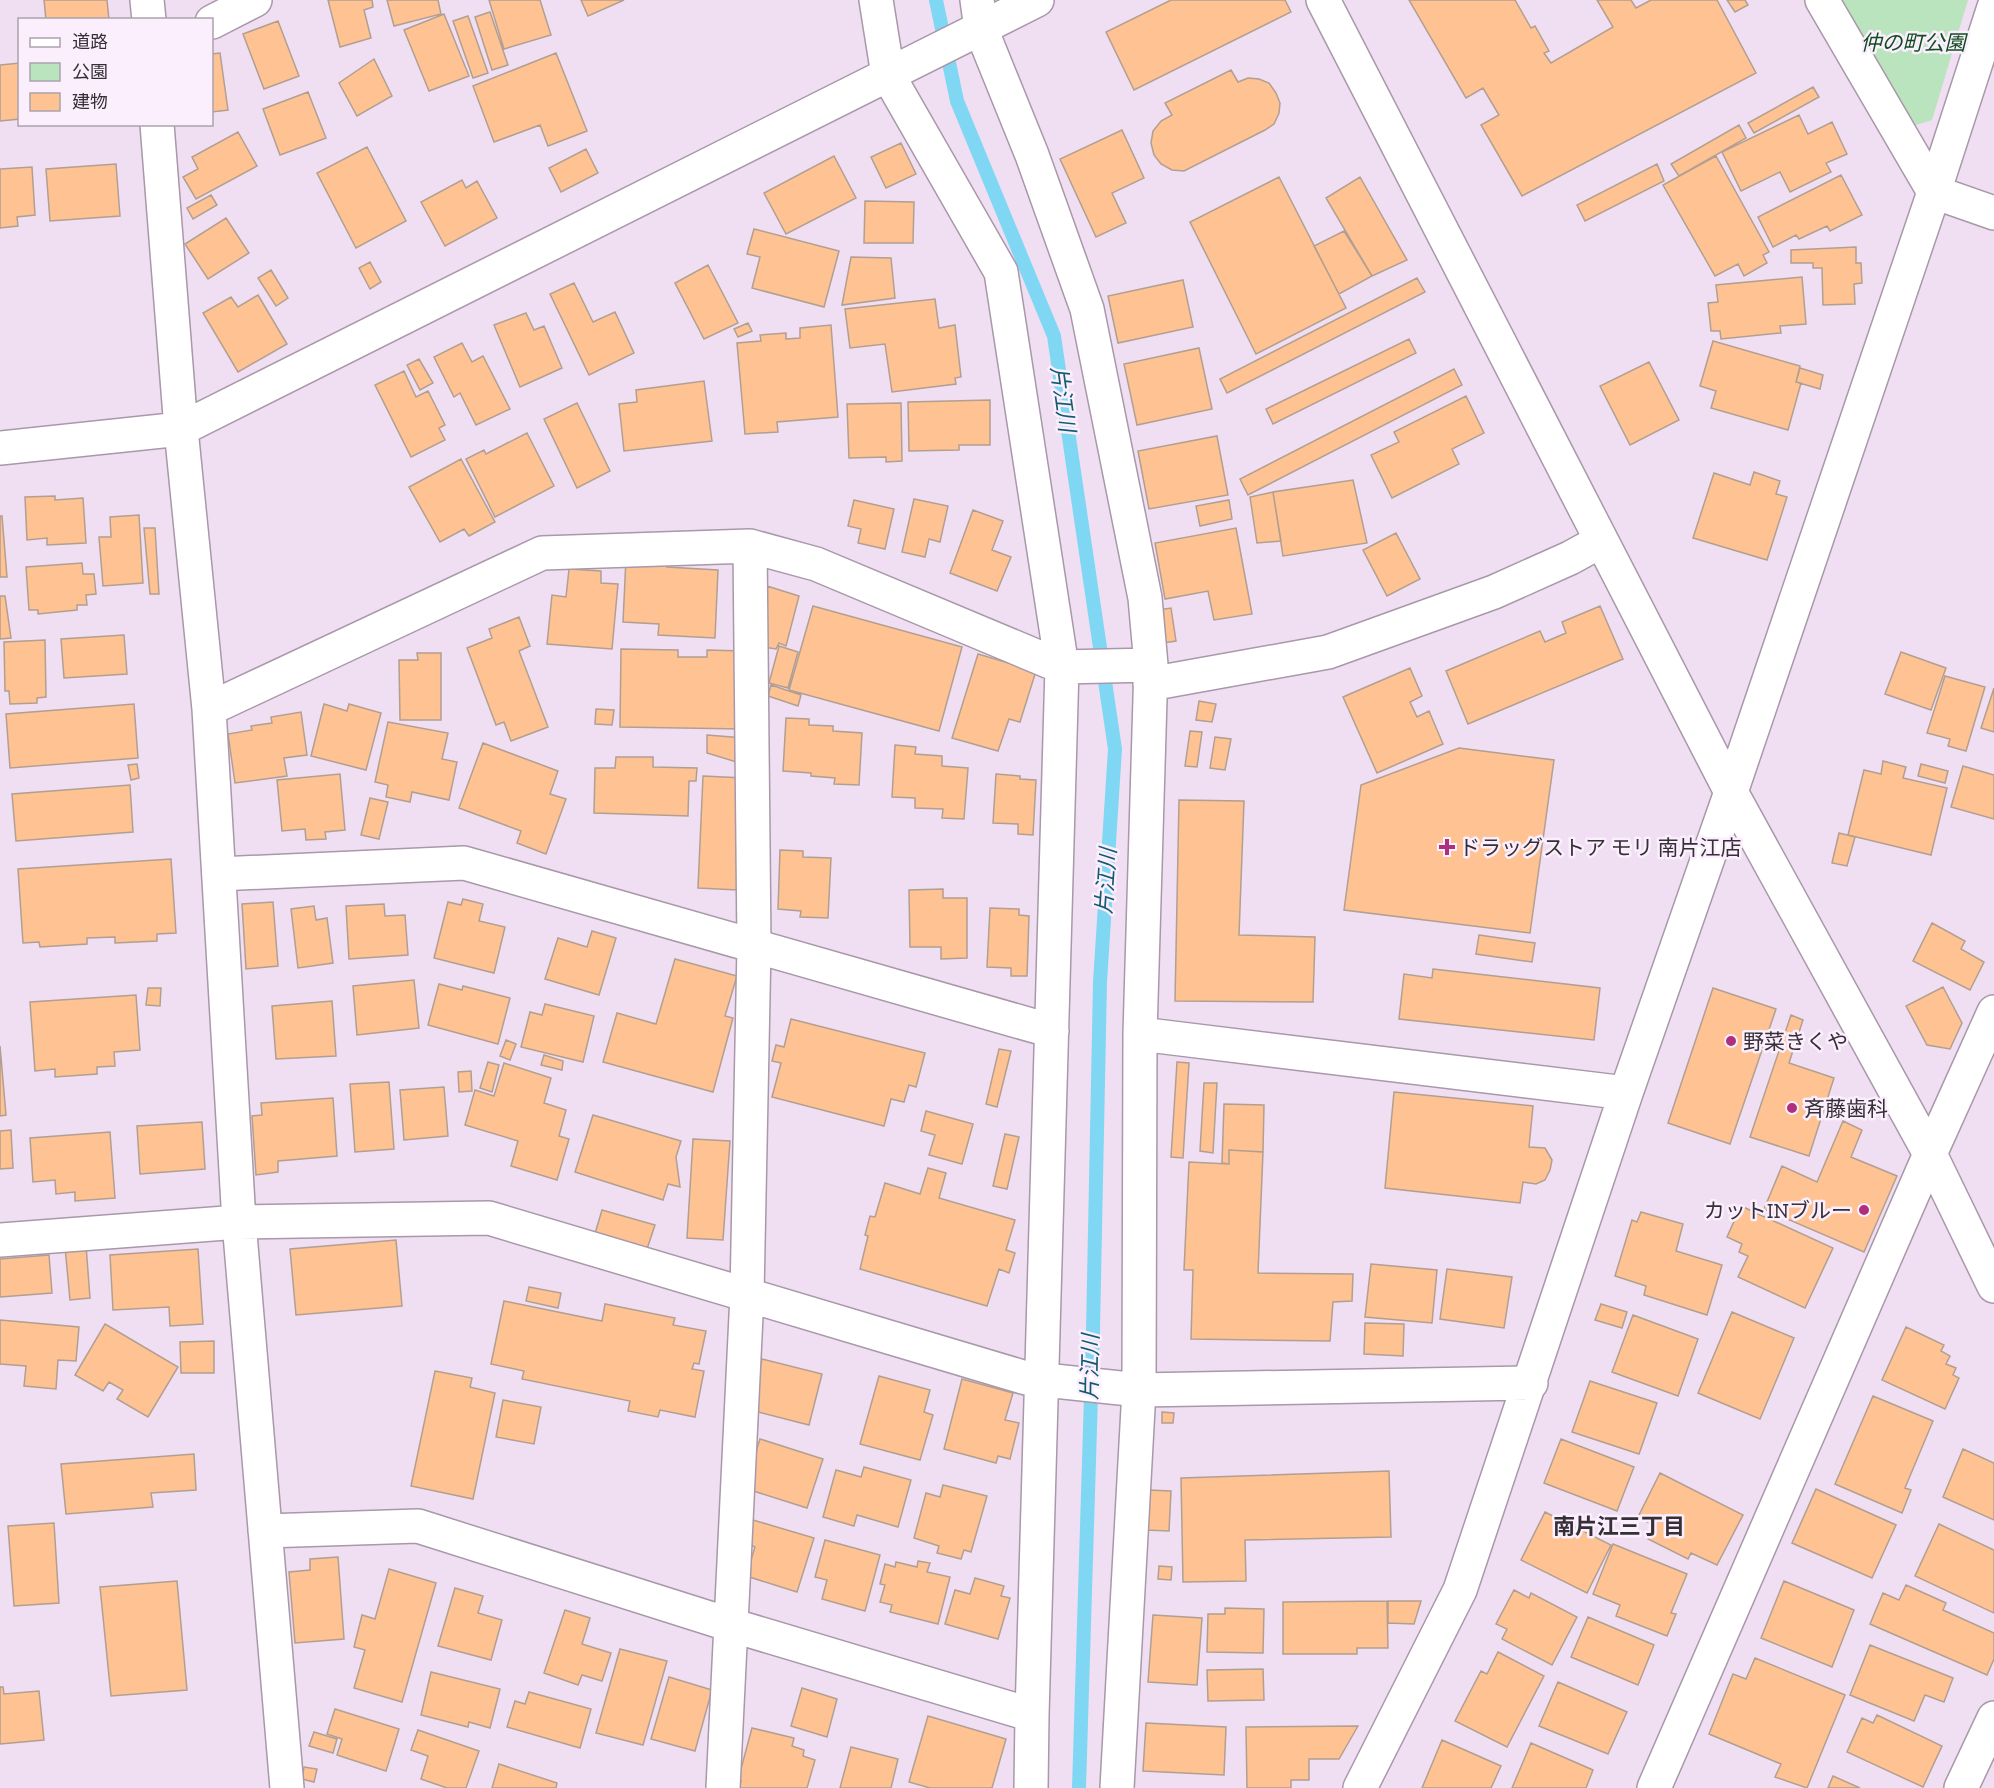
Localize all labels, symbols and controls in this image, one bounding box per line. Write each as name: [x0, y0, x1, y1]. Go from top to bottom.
legend: [18, 18, 213, 126]
park label: 仲の町公園: [1861, 30, 1968, 55]
text: 道路: [72, 31, 108, 53]
text: 公園: [72, 61, 108, 83]
text: 建物: [72, 91, 108, 113]
water label: 片江川: [1045, 364, 1081, 436]
place label: ドラッグストア モリ 南片江店: [1459, 835, 1742, 860]
marker: ドラッグストア モリ 南片江店: [1440, 840, 1454, 854]
water label: 片江川: [1090, 845, 1122, 915]
place label: 野菜きくや: [1743, 1029, 1848, 1054]
marker: 野菜きくや: [1724, 1034, 1738, 1048]
place label: 斉藤歯科: [1804, 1096, 1888, 1121]
marker: 斉藤歯科: [1785, 1101, 1799, 1115]
place label: カットINブルー: [1704, 1198, 1852, 1223]
marker: カットINブルー: [1857, 1203, 1871, 1217]
water label: 片江川: [1076, 1332, 1104, 1400]
district label: 南片江三丁目: [1553, 1513, 1685, 1540]

